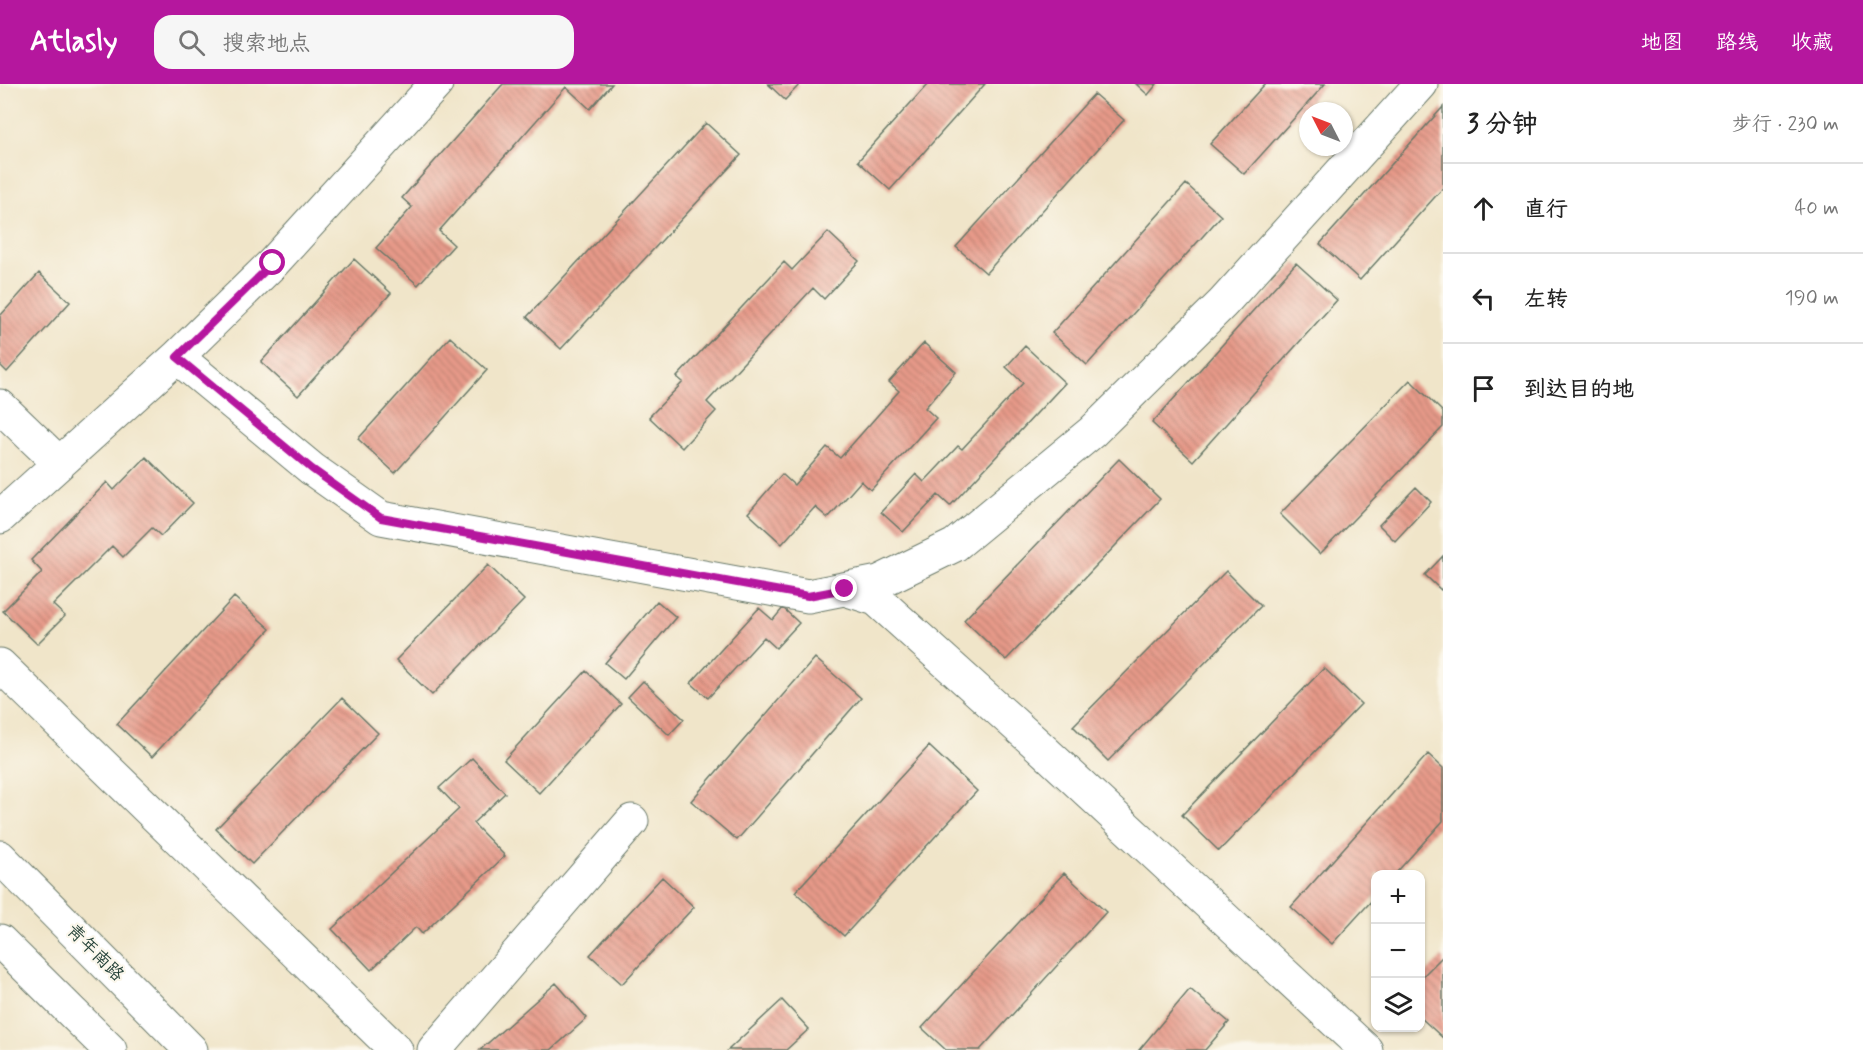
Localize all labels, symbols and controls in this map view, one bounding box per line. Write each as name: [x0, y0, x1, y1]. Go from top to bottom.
search box: [154, 15, 574, 69]
text: Atlasly: [30, 24, 118, 61]
icon: search: [175, 26, 208, 59]
text: 地图: [1641, 29, 1683, 57]
text: 路线: [1716, 29, 1758, 57]
text: 收藏: [1791, 29, 1833, 57]
text: 搜索地点: [223, 30, 311, 58]
north arrow: [1299, 102, 1353, 156]
text: 3 分钟: [1467, 108, 1538, 142]
text: 步行 · 230 m: [1732, 111, 1839, 138]
icon: ahead: [1467, 192, 1500, 225]
text: 40 m: [1795, 195, 1839, 222]
text: 直行: [1524, 196, 1568, 224]
route start: [259, 249, 285, 275]
icon: left: [1467, 282, 1500, 315]
text: 190 m: [1785, 285, 1839, 312]
text: 左转: [1524, 286, 1568, 314]
icon: arrive: [1467, 372, 1500, 405]
text: 到达目的地: [1524, 376, 1634, 404]
route end: [831, 575, 857, 601]
map controls: [1371, 870, 1425, 1032]
button: +: [1371, 870, 1425, 924]
street label: 青年南路: [61, 919, 129, 987]
button: −: [1371, 924, 1425, 978]
button: layers: [1371, 978, 1425, 1032]

